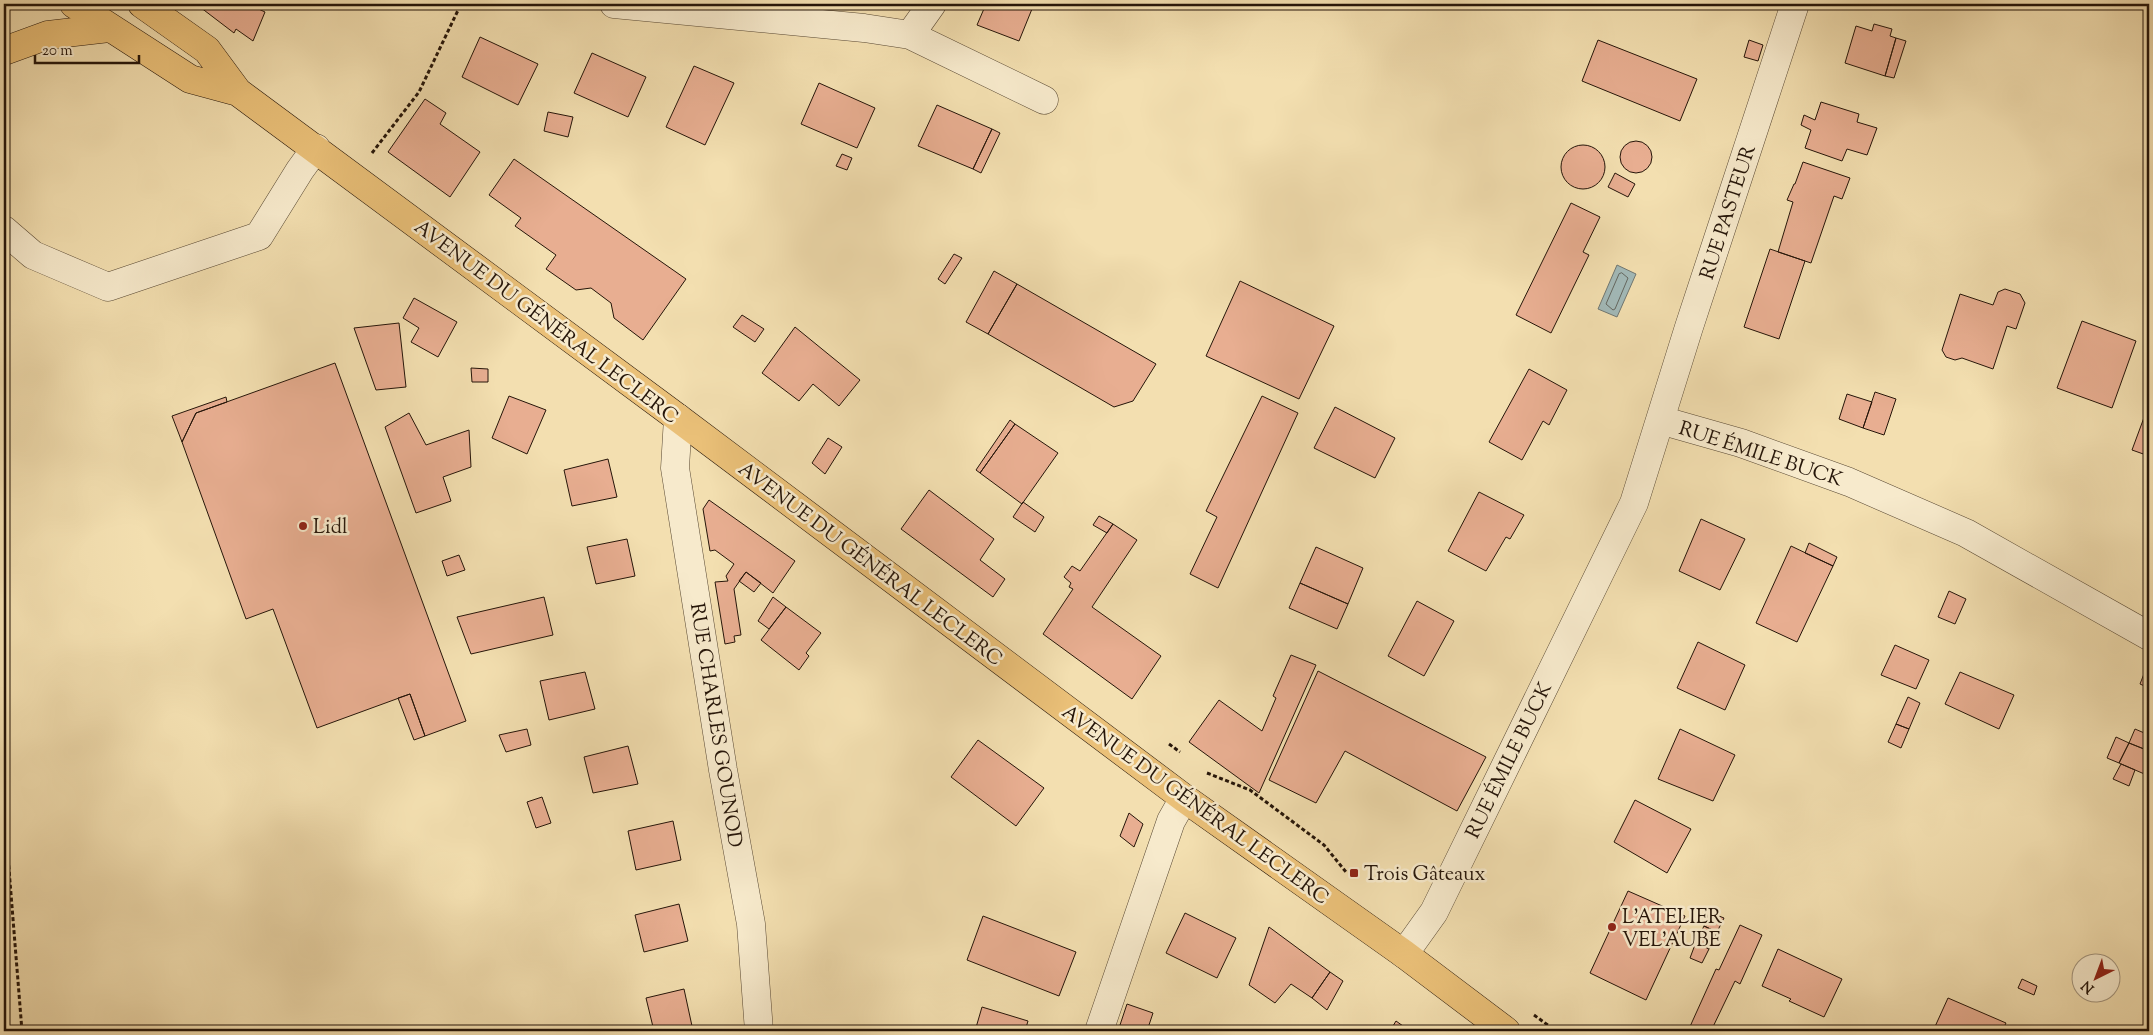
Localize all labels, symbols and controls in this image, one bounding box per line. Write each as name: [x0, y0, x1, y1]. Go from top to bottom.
scale bar: [35, 32, 139, 64]
text: 20 m: [42, 41, 73, 62]
street label: RUE PASTEUR: [1694, 141, 1765, 284]
street label: AVENUE DU GÉNÉRAL LECLERC: [407, 213, 684, 432]
street label: RUE ÉMILE BUCK: [1675, 414, 1847, 496]
street label: AVENUE DU GÉNÉRAL LECLERC: [731, 455, 1008, 674]
place label: Lidl: [313, 514, 348, 543]
marker: Lidl: [297, 520, 309, 532]
street label: RUE CHARLES GOUNOD: [681, 601, 748, 850]
street label: RUE ÉMILE BUCK: [1459, 677, 1561, 844]
street label: AVENUE DU GÉNÉRAL LECLERC: [1055, 698, 1335, 913]
place label: Trois Gâteaux: [1364, 861, 1486, 890]
marker: Trois Gâteaux: [1348, 867, 1360, 879]
place label: L'ATELIER VEL'AUBE: [1622, 904, 1723, 956]
marker: L'ATELIER VEL'AUBE: [1606, 921, 1618, 933]
north arrow: [2070, 952, 2120, 1002]
text: N: [2078, 975, 2099, 997]

